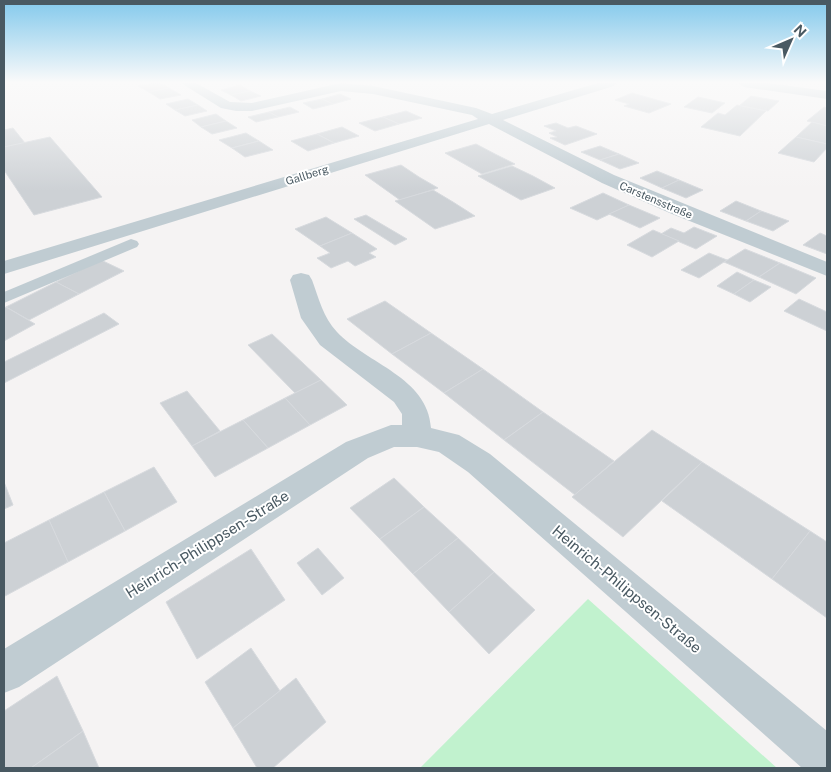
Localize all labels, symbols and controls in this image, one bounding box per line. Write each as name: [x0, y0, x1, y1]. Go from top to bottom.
north arrow: [766, 15, 816, 65]
text: N: [791, 21, 810, 40]
street label: Gallberg: [284, 163, 330, 187]
street label: Carstensstraße: [618, 179, 694, 221]
street label: Heinrich-Philippsen-Straße: [122, 487, 292, 601]
street label: Heinrich-Philippsen-Straße: [549, 522, 705, 656]

